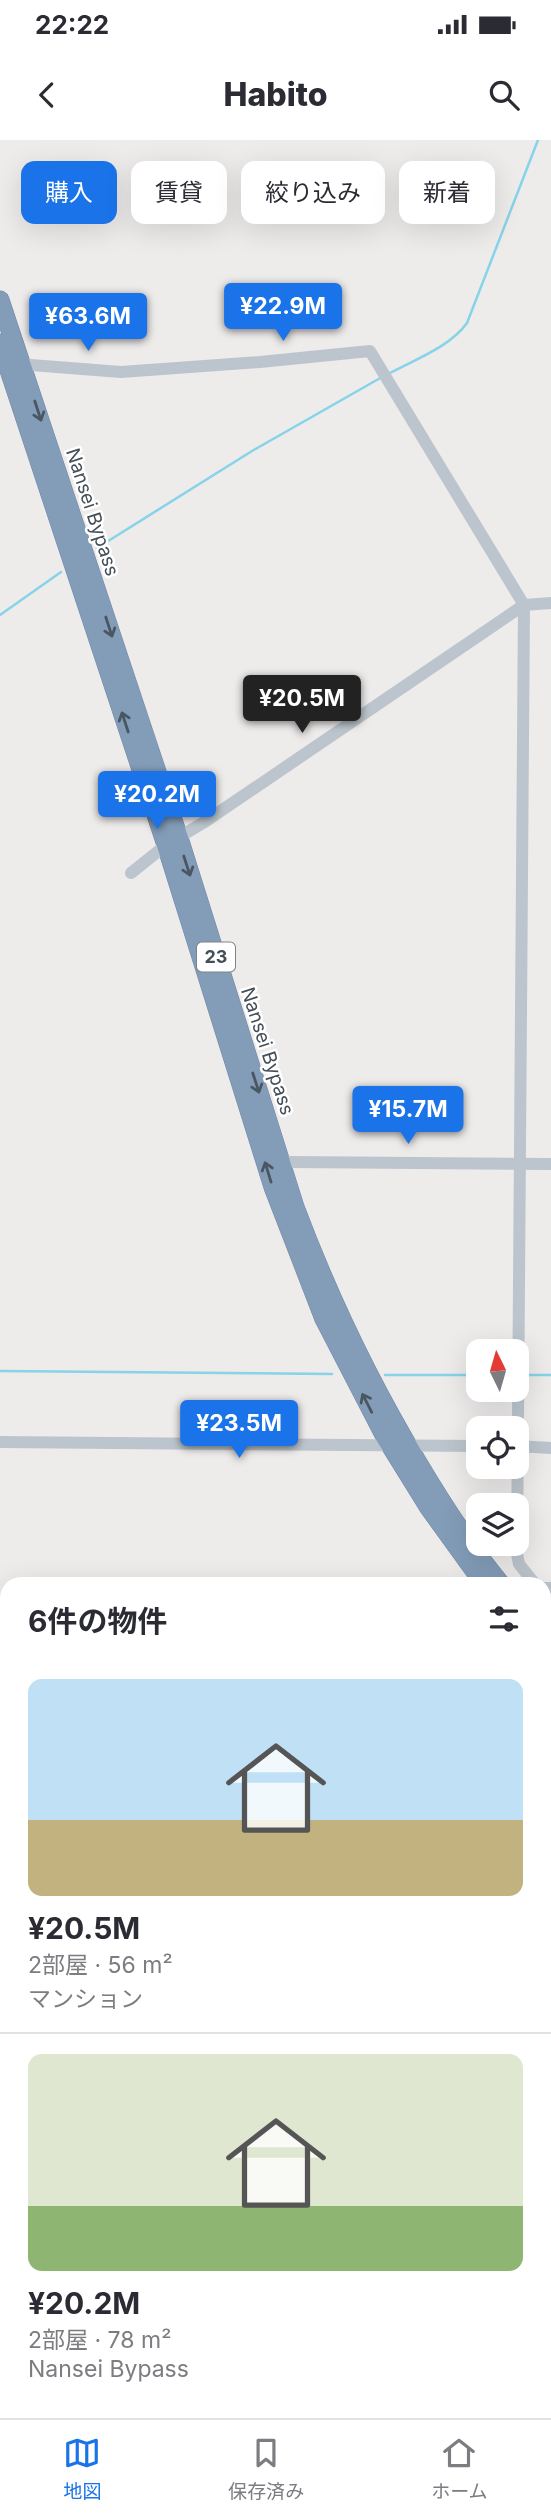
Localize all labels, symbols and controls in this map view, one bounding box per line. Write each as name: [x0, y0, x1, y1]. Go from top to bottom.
text: 22:22: [35, 9, 109, 40]
text: Habito: [224, 75, 327, 114]
icon: back: [28, 76, 66, 114]
icon: search: [485, 76, 523, 114]
chip: 購入: [21, 161, 117, 224]
chip: 賃貸: [131, 161, 227, 224]
chip: 絞り込み: [241, 161, 385, 224]
chip: 新着: [399, 161, 495, 224]
pin: ¥22.9M: [226, 284, 340, 343]
text: ¥22.9M: [240, 292, 326, 320]
pin: ¥63.6M: [31, 294, 145, 353]
text: ¥63.6M: [45, 302, 131, 330]
one-way arrow: [33, 399, 45, 421]
street label: Nansei Bypass: [61, 445, 124, 579]
one-way arrow: [103, 615, 116, 637]
pin: ¥20.5M: [245, 676, 359, 735]
text: ¥20.5M: [259, 684, 345, 712]
one-way arrow: [117, 711, 130, 733]
pin: ¥20.2M: [100, 772, 214, 831]
text: ¥20.2M: [114, 780, 200, 808]
one-way arrow: [182, 855, 195, 877]
road number: 23: [197, 942, 235, 972]
street label: Nansei Bypass: [236, 984, 299, 1118]
one-way arrow: [250, 1072, 263, 1094]
pin: ¥15.7M: [351, 1086, 465, 1146]
text: ¥15.7M: [368, 1095, 448, 1123]
one-way arrow: [261, 1161, 274, 1183]
north arrow: [466, 1339, 528, 1402]
map controls: [466, 1339, 529, 1556]
one-way arrow: [360, 1393, 374, 1414]
pin: ¥23.5M: [182, 1400, 296, 1460]
text: ¥23.5M: [196, 1409, 282, 1437]
button: locate: [466, 1416, 529, 1479]
button: layers: [466, 1493, 529, 1556]
icon: filters: [485, 1600, 523, 1638]
text: 6件の物件: [28, 1603, 167, 1639]
icon: home: [213, 1725, 339, 1851]
text: ¥20.5M: [28, 1910, 140, 1946]
text: 2部屋 · 56 m²: [28, 1951, 173, 1979]
text: マンション: [28, 1985, 143, 2013]
icon: home: [213, 2100, 339, 2226]
text: ¥20.2M: [28, 2285, 140, 2321]
text: 2部屋 · 78 m²: [28, 2326, 171, 2354]
text: Nansei Bypass: [28, 2355, 189, 2383]
tab: 地図: [63, 2434, 101, 2503]
tab: 保存済み: [228, 2434, 304, 2503]
tab: ホーム: [431, 2434, 488, 2503]

